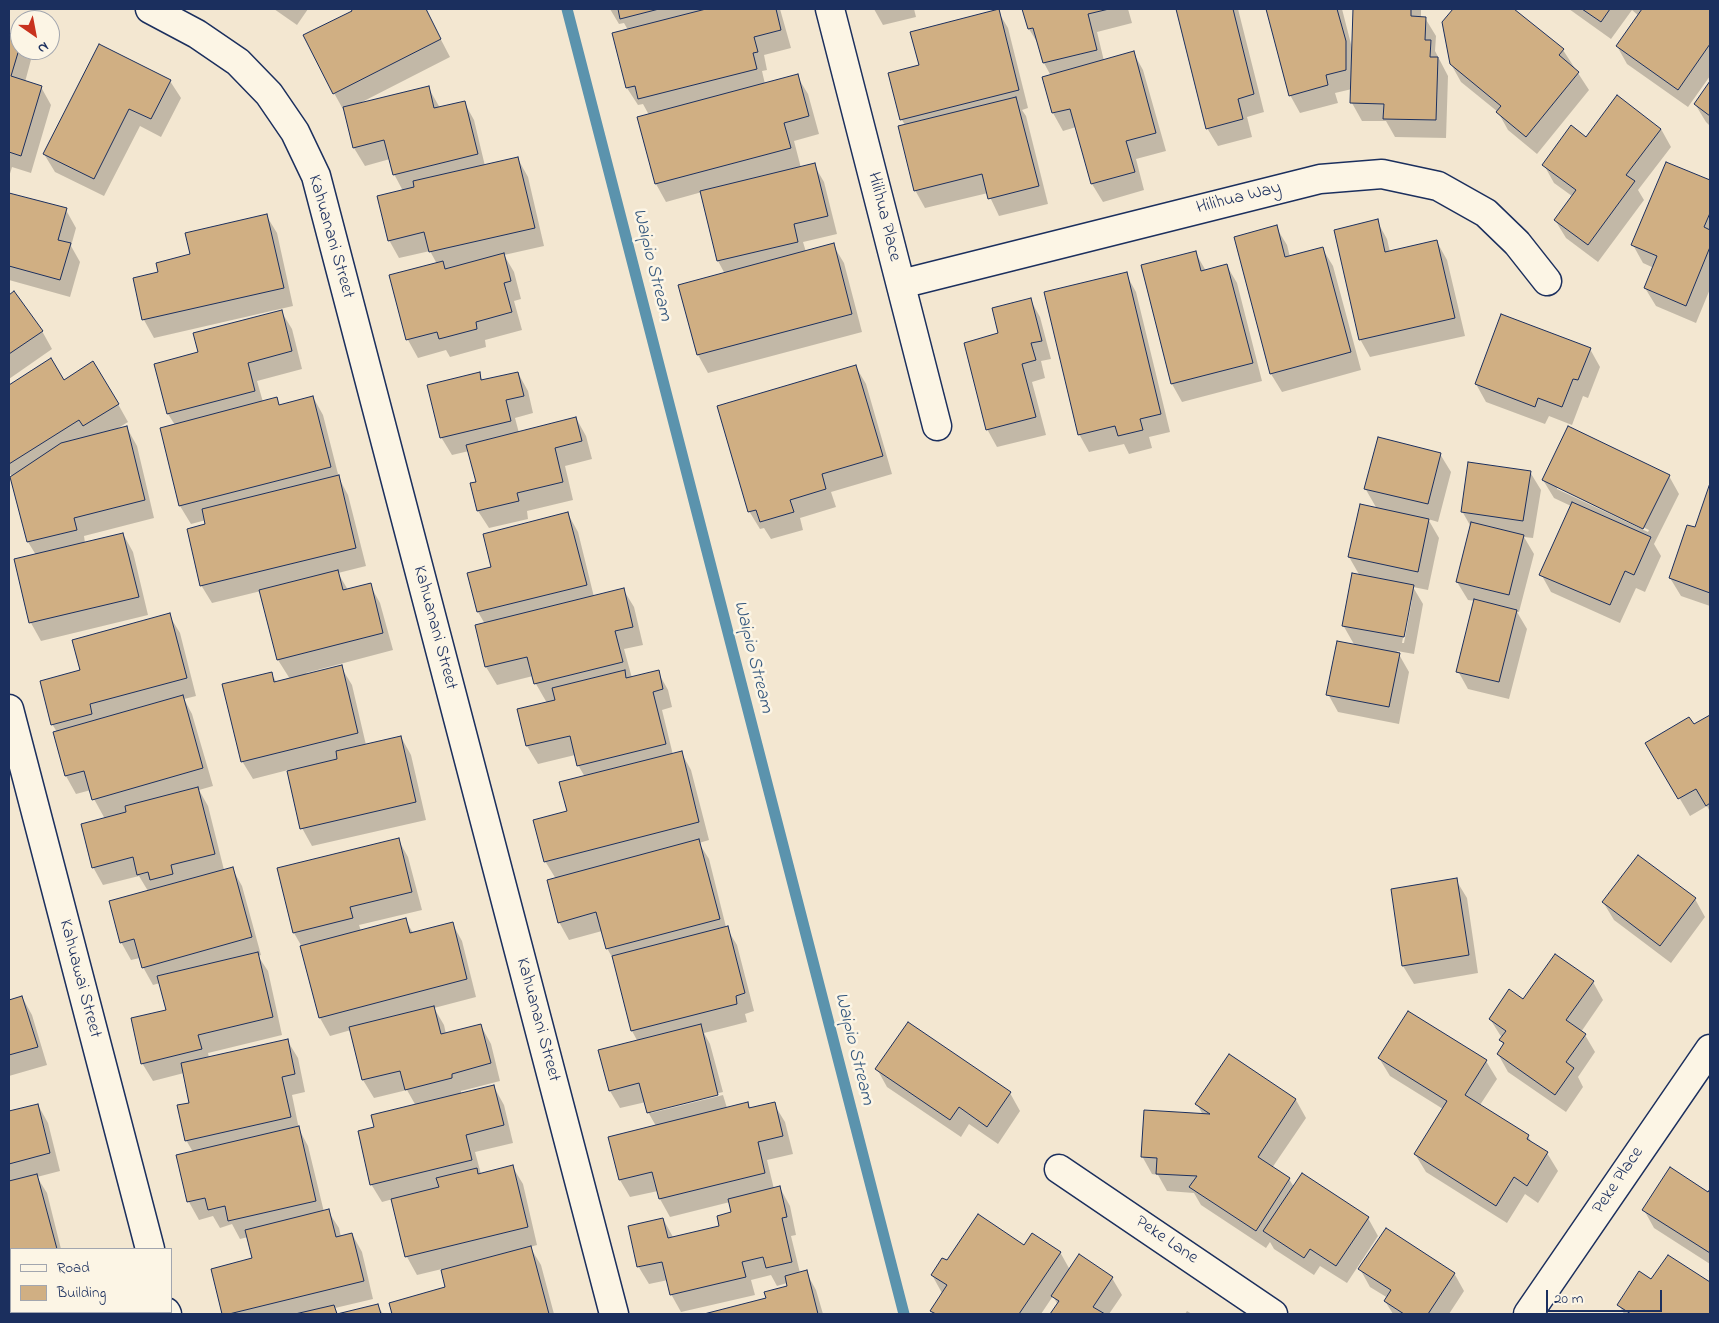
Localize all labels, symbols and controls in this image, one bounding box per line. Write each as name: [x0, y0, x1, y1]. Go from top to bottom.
north arrow: [10, 10, 60, 60]
text: N: [33, 36, 53, 59]
street label: Hilihua Place: [861, 170, 905, 264]
street label: Kahuanani Street: [302, 173, 358, 301]
street label: Hilihua Way: [1194, 178, 1284, 220]
water label: Waipio Stream: [626, 207, 676, 323]
street label: Kahuanani Street: [407, 564, 461, 692]
water label: Waipio Stream: [727, 599, 777, 715]
street label: Kahuawai Street: [53, 917, 105, 1041]
street label: Kahuanani Street: [510, 956, 564, 1084]
water label: Waipio Stream: [828, 991, 878, 1107]
street label: Peke Place: [1589, 1143, 1649, 1219]
street label: Peke Lane: [1130, 1212, 1202, 1270]
legend: [10, 1248, 172, 1313]
text: Road: [57, 1257, 90, 1279]
scale bar: [1549, 1280, 1665, 1312]
text: Building: [57, 1282, 106, 1304]
text: 20 m: [1554, 1288, 1583, 1310]

